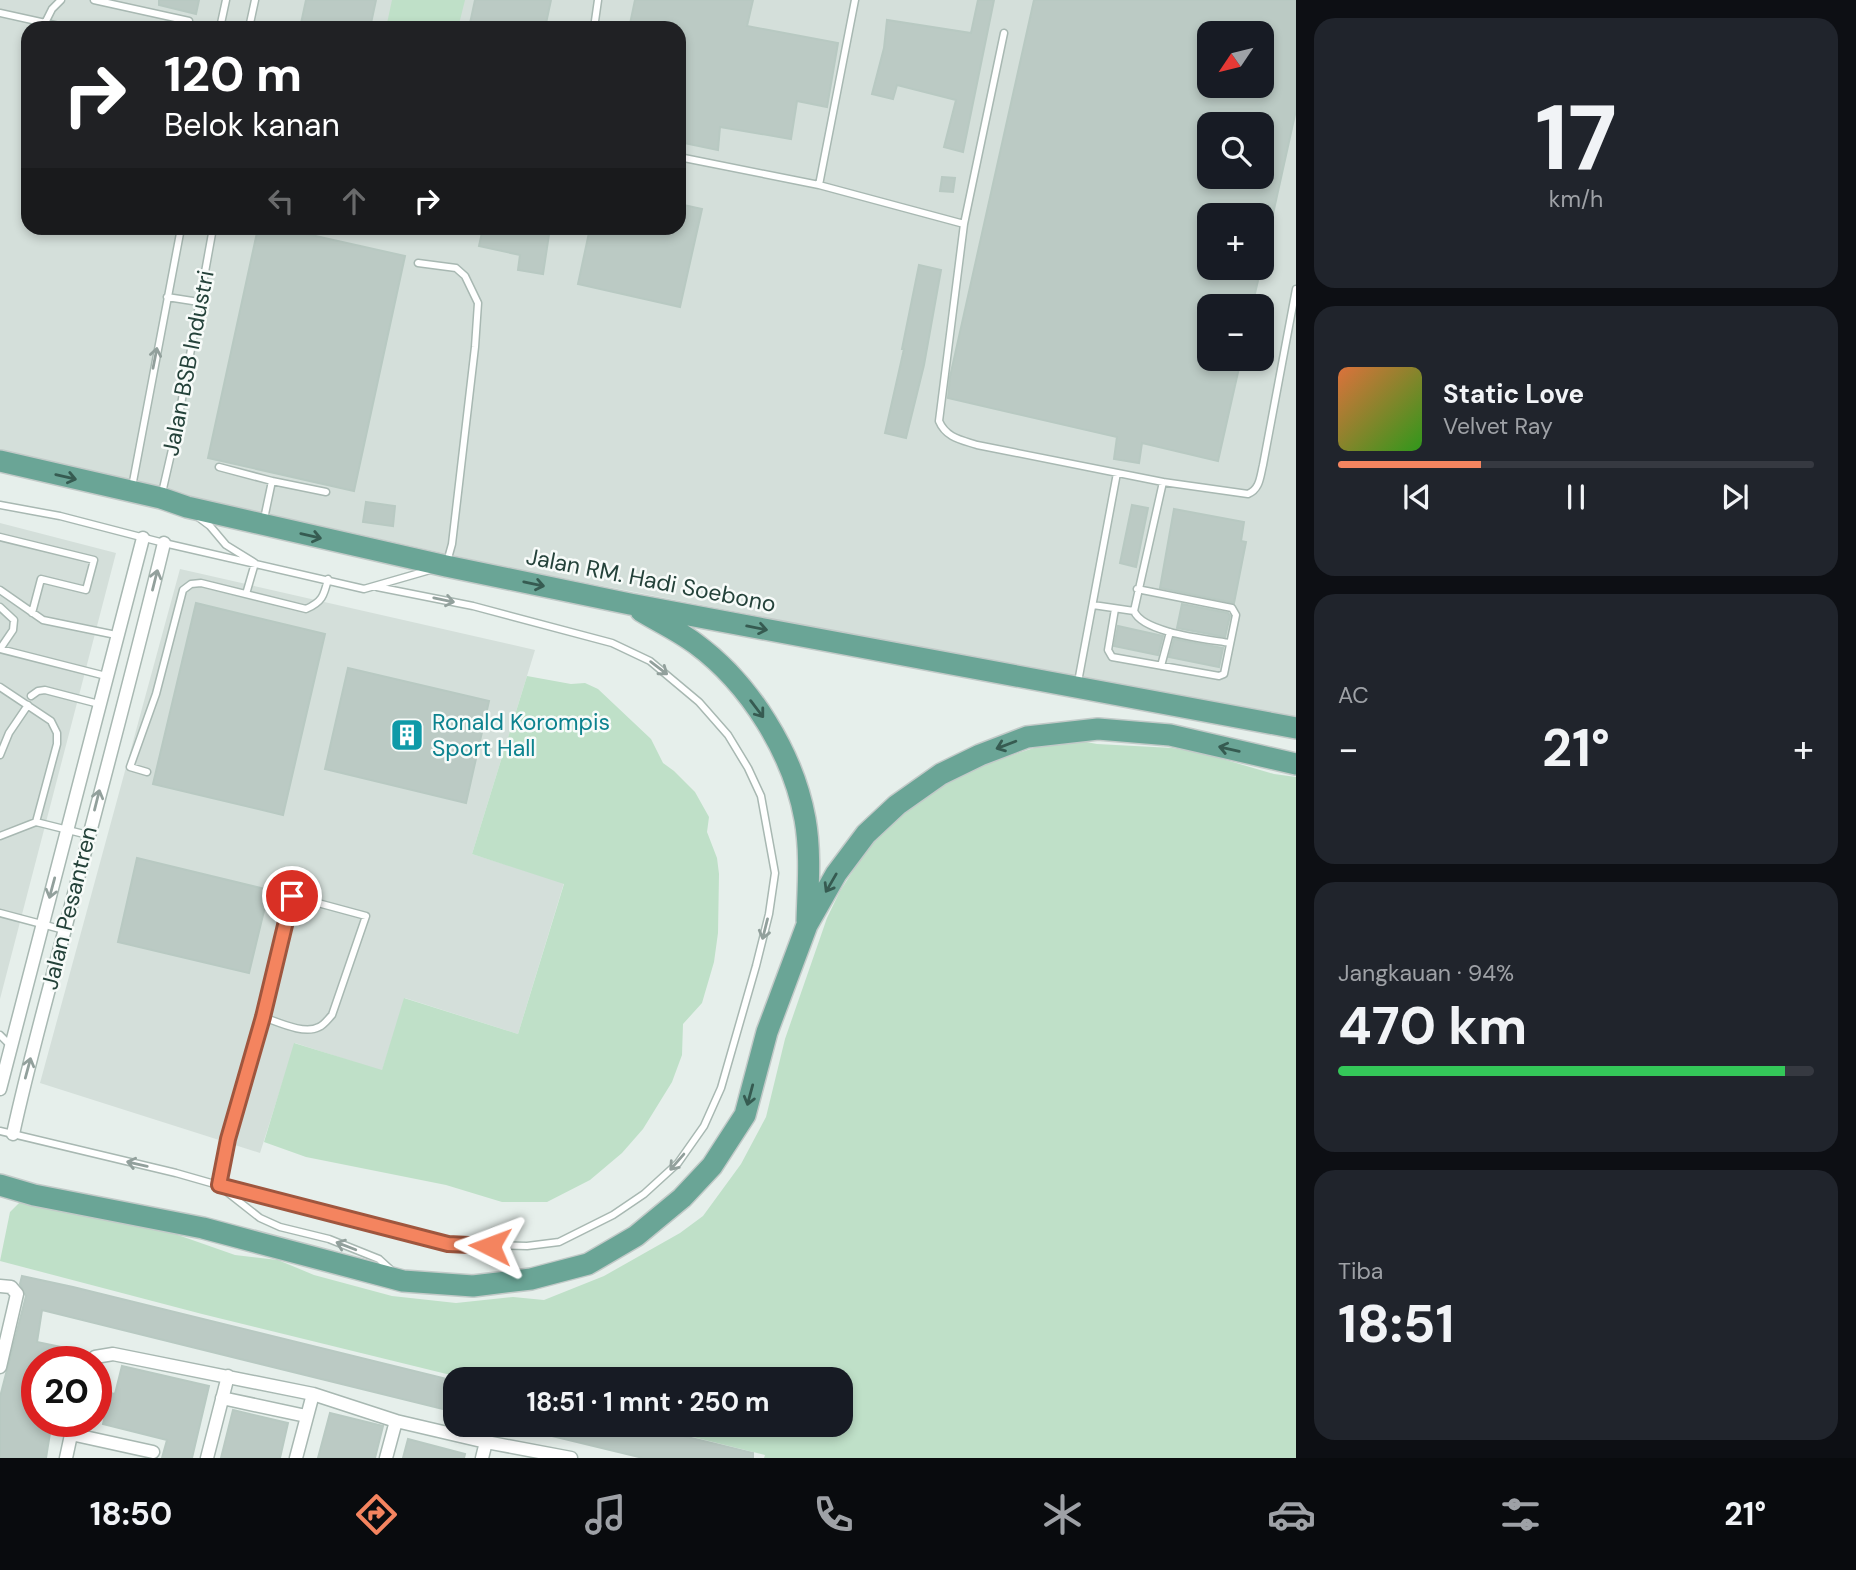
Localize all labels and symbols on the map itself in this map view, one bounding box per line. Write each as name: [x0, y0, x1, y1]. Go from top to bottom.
north arrow: [1197, 21, 1274, 98]
street label: Jalan BSB Industri: [155, 268, 221, 458]
one-way arrow: [149, 347, 163, 370]
one-way arrow: [55, 471, 77, 484]
one-way arrow: [299, 529, 322, 543]
street label: Jalan RM. Hadi Soebono: [524, 541, 778, 619]
one-way arrow: [149, 570, 162, 592]
one-way arrow: [522, 578, 545, 592]
one-way arrow: [432, 594, 455, 608]
one-way arrow: [745, 621, 768, 635]
one-way arrow: [650, 661, 668, 676]
one-way arrow: [749, 699, 764, 718]
place label: Ronald Korompis Sport Hall: [432, 707, 610, 763]
building icon: Ronald Korompis Sport Hall: [388, 716, 426, 754]
one-way arrow: [995, 740, 1017, 752]
one-way arrow: [1219, 742, 1241, 755]
one-way arrow: [91, 789, 104, 812]
street label: Jalan Pesantren: [34, 823, 104, 993]
pin: [262, 866, 322, 926]
one-way arrow: [823, 872, 837, 892]
one-way arrow: [44, 877, 57, 899]
one-way arrow: [758, 917, 771, 940]
one-way arrow: [22, 1057, 35, 1080]
one-way arrow: [743, 1083, 756, 1105]
one-way arrow: [669, 1153, 685, 1171]
one-way arrow: [126, 1157, 149, 1170]
position arrow: [453, 1209, 527, 1283]
one-way arrow: [335, 1238, 357, 1251]
speed limit sign: 20: [21, 1346, 112, 1437]

